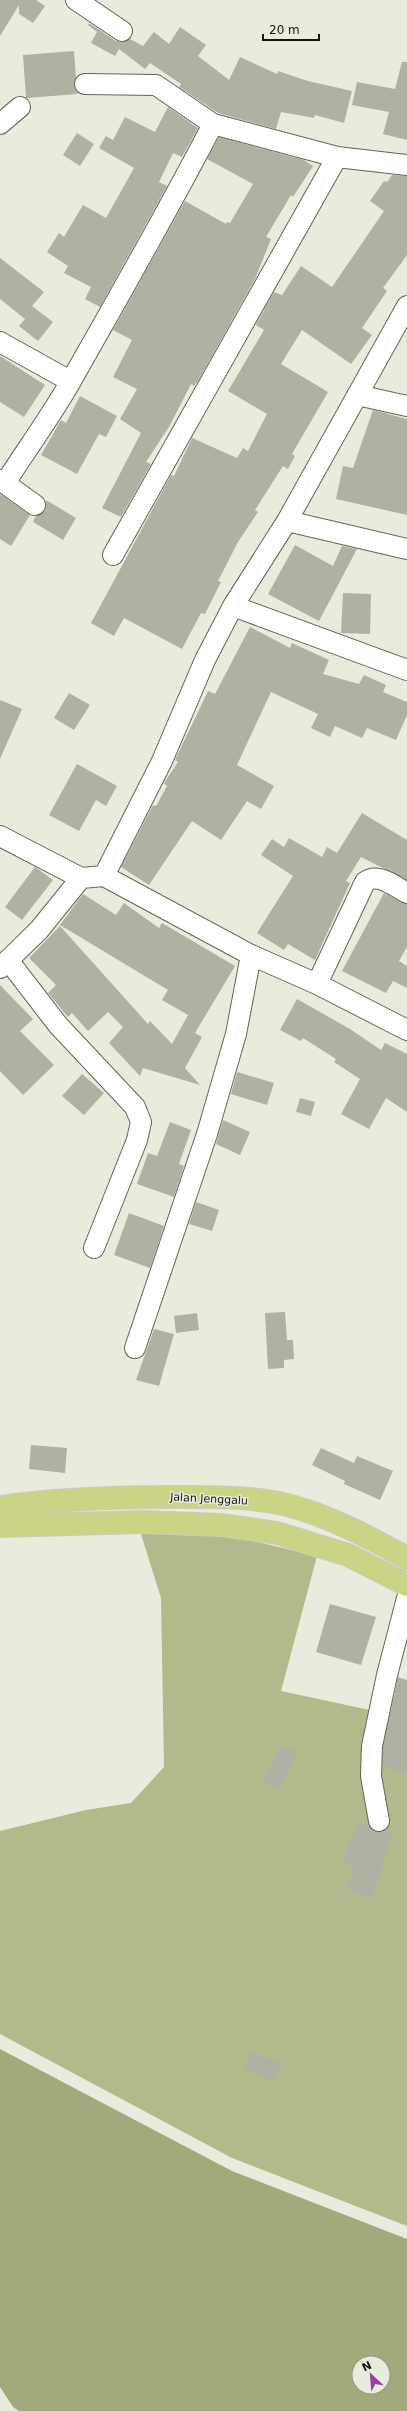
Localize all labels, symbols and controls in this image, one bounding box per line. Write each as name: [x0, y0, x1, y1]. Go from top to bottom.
scale bar: [263, 16, 319, 42]
text: 20 m: [269, 23, 300, 37]
street label: Jalan Jenggalu: [169, 1490, 248, 1508]
north arrow: [351, 2355, 391, 2395]
text: N: [360, 2359, 374, 2374]

